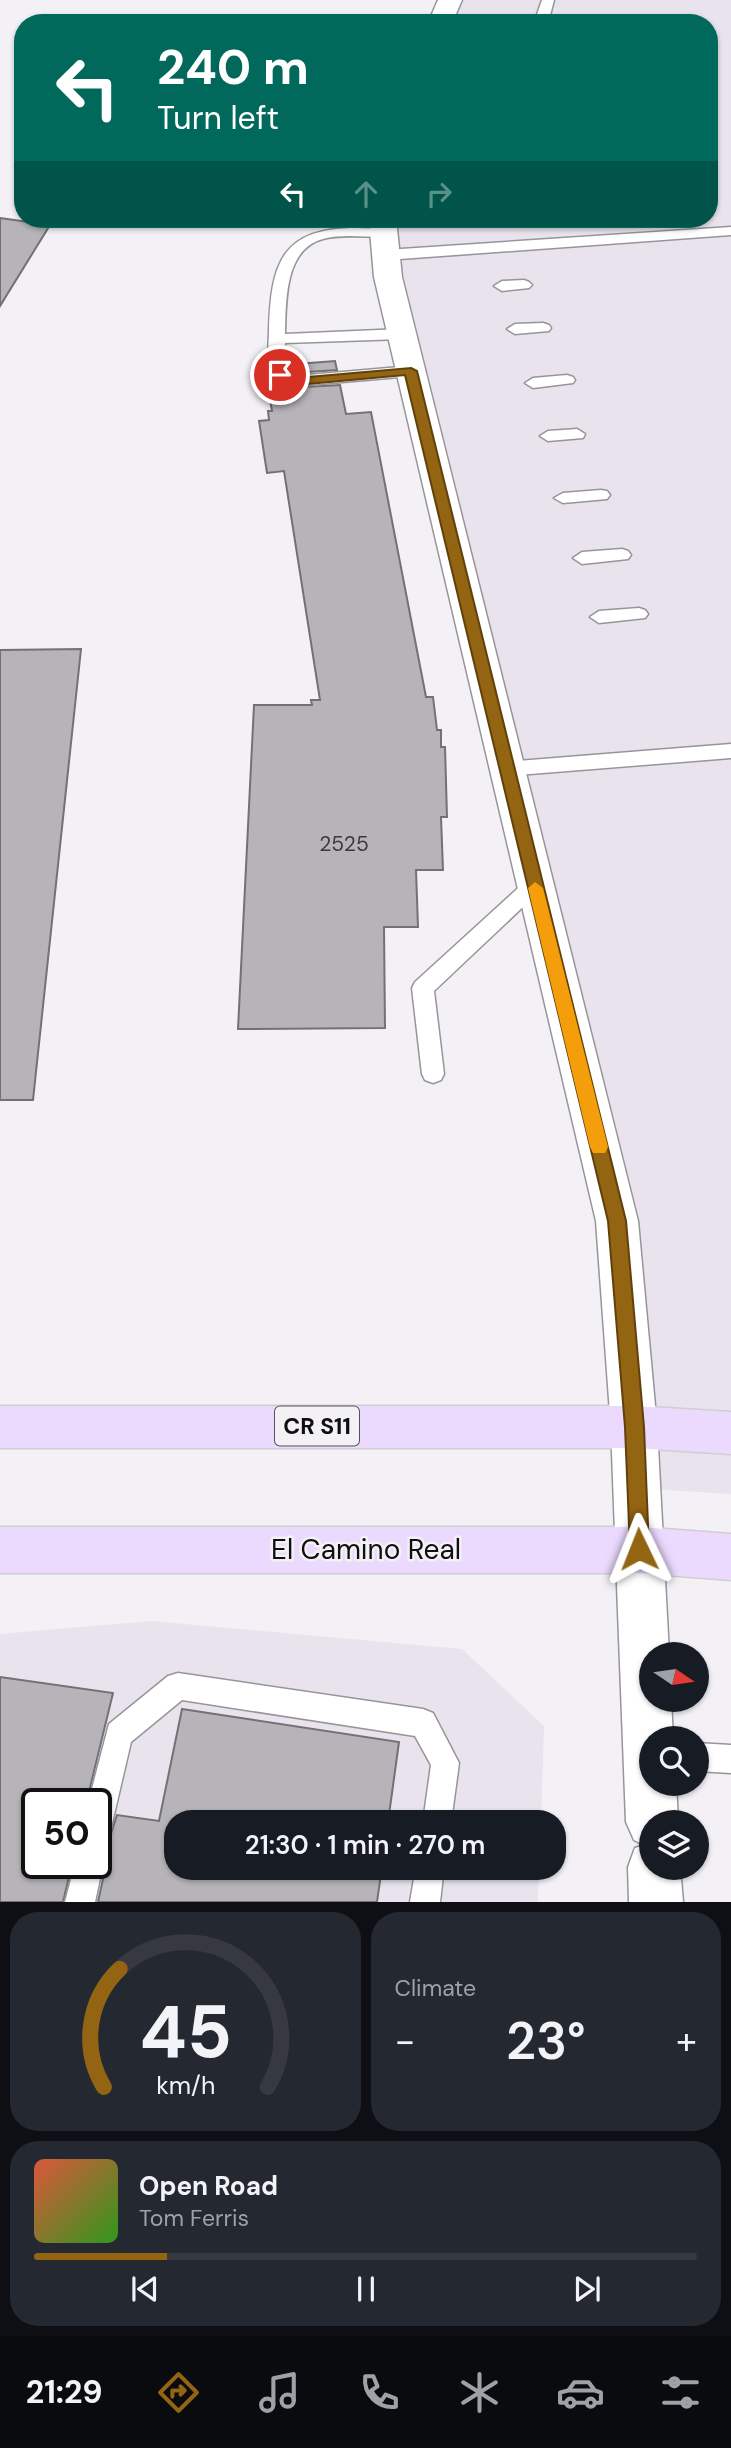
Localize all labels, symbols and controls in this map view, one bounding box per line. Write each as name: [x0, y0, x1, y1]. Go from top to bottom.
text: 240 m: [157, 35, 309, 99]
icon: left: [42, 42, 133, 133]
text: Turn left: [157, 97, 279, 139]
icon: left: [274, 175, 312, 213]
icon: ahead: [347, 175, 385, 213]
icon: right: [420, 175, 458, 213]
pin: [250, 345, 310, 405]
icon: arrive: [261, 356, 299, 394]
house number: 2525: [319, 830, 369, 858]
road number: CR S11: [275, 1406, 359, 1446]
position arrow: [602, 1512, 676, 1586]
street label: El Camino Real: [271, 1531, 461, 1568]
north arrow: [639, 1642, 709, 1712]
map controls: [639, 1642, 709, 1880]
button: search: [639, 1726, 709, 1796]
speed limit sign: 50: [21, 1788, 112, 1879]
button: layers: [639, 1810, 709, 1880]
text: 21:30 · 1 min · 270 m: [245, 1828, 485, 1862]
text: Climate: [395, 1973, 476, 2003]
text: 45: [139, 1986, 232, 2081]
text: 23°: [506, 2007, 586, 2075]
text: −: [395, 2016, 415, 2066]
text: +: [676, 2016, 697, 2066]
text: km/h: [156, 2069, 215, 2102]
text: Open Road: [139, 2169, 278, 2203]
text: Tom Ferris: [139, 2203, 249, 2233]
icon: previous: [126, 2270, 164, 2308]
icon: pause: [347, 2270, 385, 2308]
icon: next: [568, 2270, 606, 2308]
icon: directions: [154, 2368, 203, 2417]
icon: music: [255, 2368, 304, 2417]
icon: phone: [355, 2368, 404, 2417]
icon: climate: [455, 2368, 504, 2417]
icon: car: [556, 2368, 605, 2417]
icon: filters: [656, 2368, 705, 2417]
text: 21:29: [26, 2371, 103, 2413]

